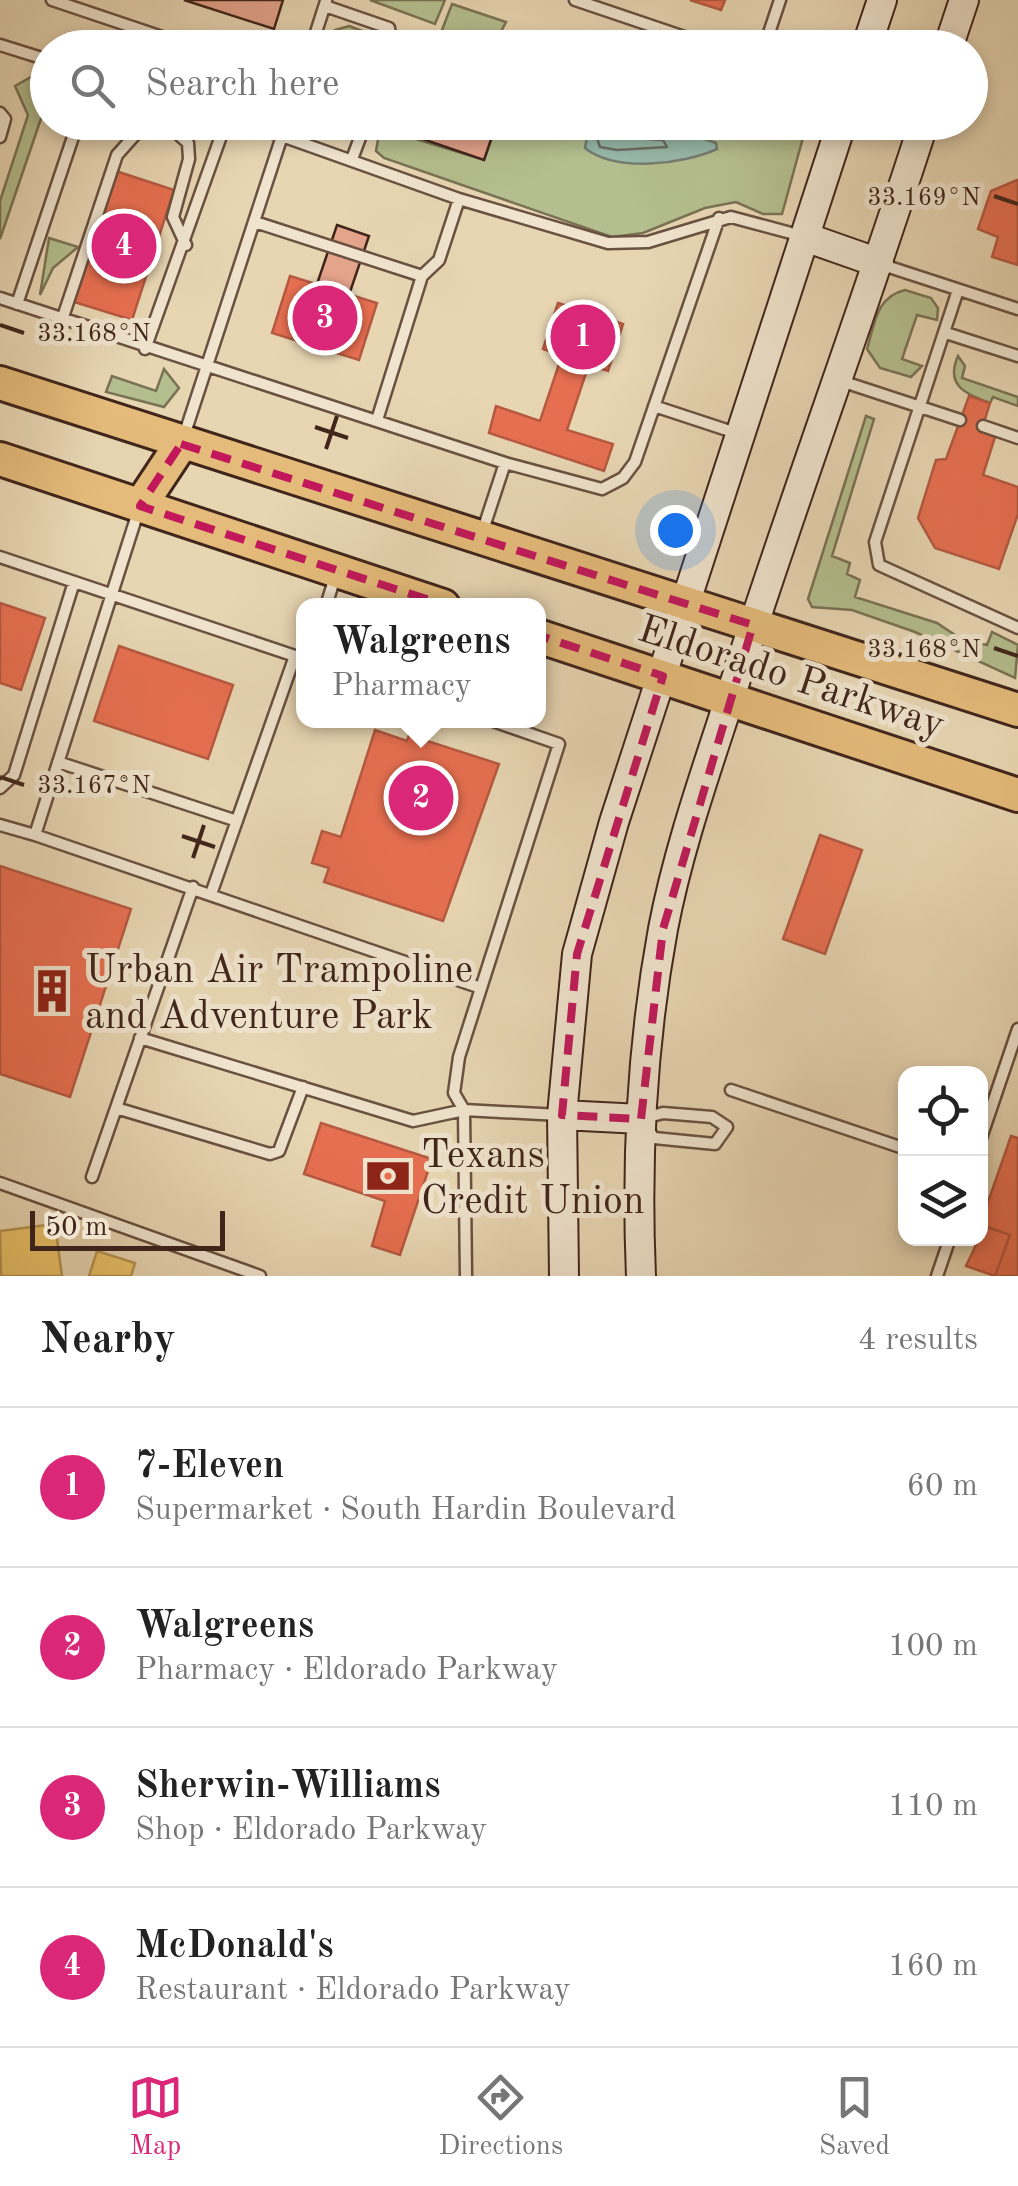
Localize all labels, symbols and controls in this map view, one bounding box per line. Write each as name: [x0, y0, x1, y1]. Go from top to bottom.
search box: [30, 30, 988, 140]
icon: search: [65, 58, 120, 113]
text: Search here: [145, 66, 340, 104]
text: 33.169°N: [867, 186, 981, 211]
pin: 4: [92, 208, 156, 284]
pin: 3: [292, 280, 358, 356]
pin: 1: [550, 300, 616, 374]
text: 33.168°N: [37, 322, 151, 347]
your location: [650, 505, 701, 556]
popup: [296, 598, 546, 728]
street label: Eldorado Parkway: [633, 610, 949, 747]
text: Walgreens: [331, 624, 511, 662]
text: 33.168°N: [867, 638, 981, 663]
text: Pharmacy: [331, 671, 472, 703]
pin: 2: [388, 760, 454, 836]
text: 33.167°N: [37, 774, 151, 799]
place label: Urban Air Trampoline and Adventure Park: [85, 952, 473, 1038]
building icon: Urban Air Trampoline and Adventure Park: [28, 967, 76, 1015]
map controls: [898, 1066, 988, 1246]
button: locate: [898, 1066, 988, 1156]
place label: Texans Credit Union: [421, 1137, 645, 1223]
bank icon: Texans Credit Union: [364, 1152, 412, 1200]
button: layers: [898, 1156, 988, 1246]
scale bar: [30, 1206, 225, 1250]
text: 50 m: [45, 1214, 108, 1242]
text: Nearby: [40, 1320, 176, 1362]
text: 4 results: [858, 1325, 978, 1357]
text: 7-Eleven: [135, 1448, 284, 1486]
text: 1: [63, 1471, 82, 1503]
text: 60 m: [907, 1471, 978, 1503]
text: Supermarket · South Hardin Boulevard: [135, 1495, 676, 1527]
text: Walgreens: [135, 1608, 314, 1646]
text: 2: [63, 1631, 82, 1663]
text: 100 m: [888, 1631, 978, 1663]
text: Pharmacy · Eldorado Parkway: [135, 1655, 558, 1687]
text: Sherwin-Williams: [135, 1768, 441, 1806]
text: 3: [63, 1791, 82, 1823]
text: 110 m: [888, 1791, 978, 1823]
text: Shop · Eldorado Parkway: [135, 1815, 487, 1847]
text: McDonald's: [135, 1928, 334, 1966]
text: 4: [63, 1951, 82, 1983]
text: 160 m: [888, 1951, 978, 1983]
text: Restaurant · Eldorado Parkway: [135, 1975, 571, 2007]
tab: Map: [128, 2070, 183, 2165]
tab: Directions: [439, 2070, 563, 2165]
tab: Saved: [819, 2070, 890, 2165]

